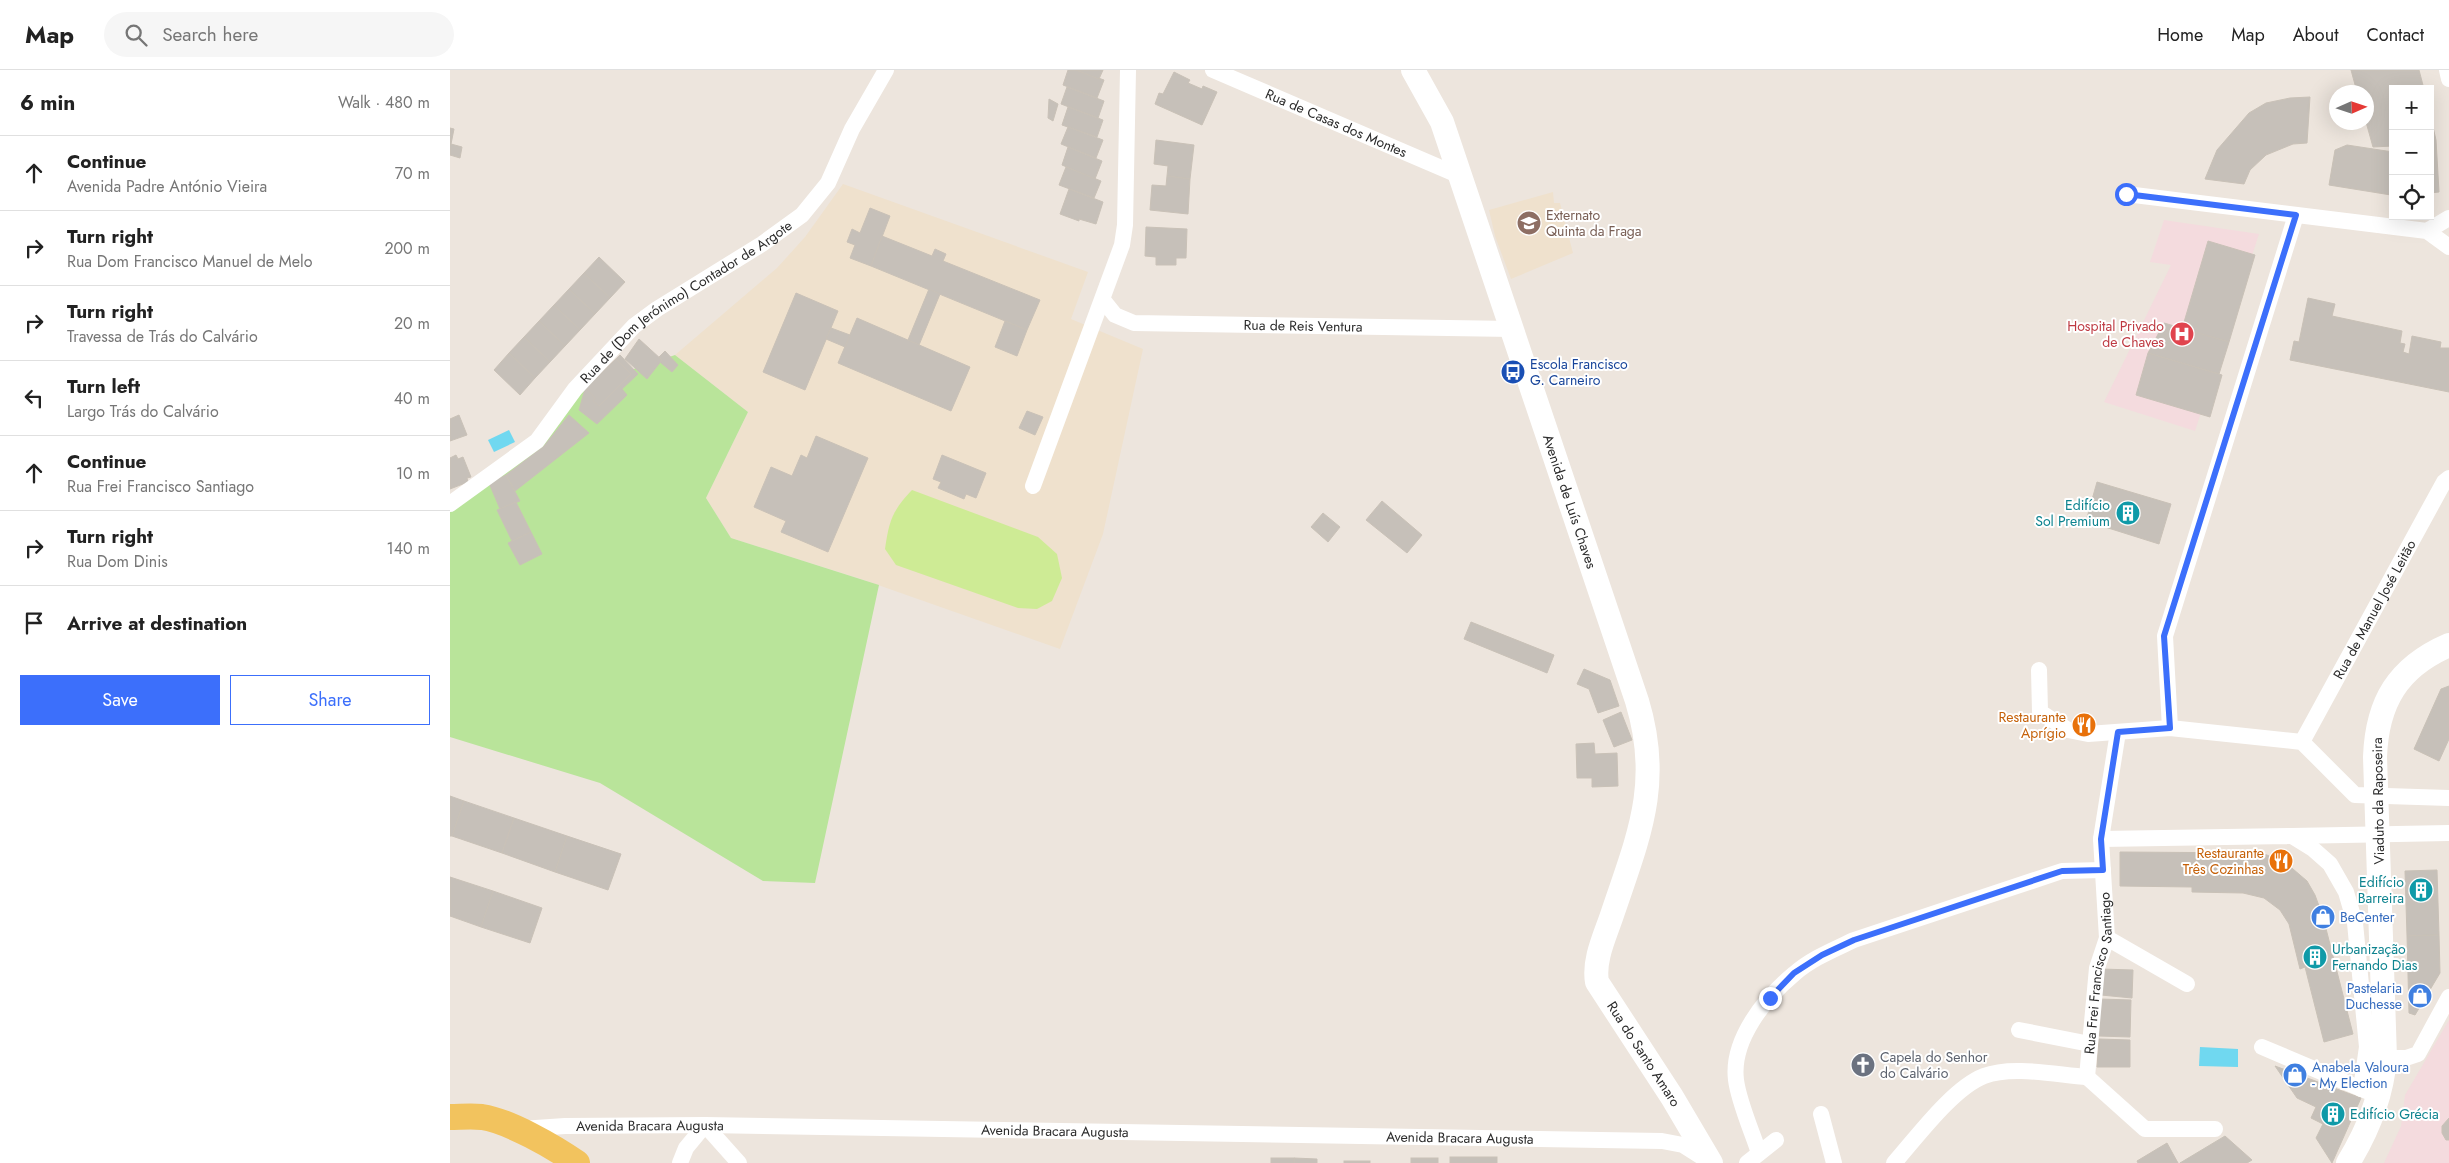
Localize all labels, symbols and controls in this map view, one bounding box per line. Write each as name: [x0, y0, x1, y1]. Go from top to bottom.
search box: [104, 12, 454, 57]
text: Map: [25, 17, 74, 52]
icon: search: [122, 21, 150, 49]
text: Search here: [162, 21, 258, 48]
text: Home: [2157, 22, 2203, 48]
text: Map: [2231, 22, 2265, 48]
text: About: [2293, 22, 2338, 48]
text: Contact: [2366, 22, 2424, 48]
street label: Rua de Casas dos Montes: [1262, 84, 1410, 162]
north arrow: [2329, 85, 2374, 130]
map controls: [2389, 85, 2434, 220]
button: +: [2389, 85, 2434, 130]
text: 6 min: [20, 88, 75, 118]
text: Walk · 480 m: [338, 91, 430, 114]
button: −: [2389, 130, 2434, 175]
text: Continue: [67, 148, 146, 175]
icon: ahead: [20, 159, 48, 187]
text: 70 m: [395, 162, 430, 185]
text: Avenida Padre António Vieira: [67, 175, 267, 198]
button: locate: [2389, 175, 2434, 220]
route start: [2115, 183, 2138, 206]
place label: Externato Quinta da Fraga: [1546, 205, 1642, 241]
school or university icon: Externato Quinta da Fraga: [1516, 210, 1542, 236]
street label: Rua de (Dom Jerónimo) Contador de Argote: [575, 215, 796, 388]
text: Turn right: [67, 223, 153, 250]
icon: right: [20, 234, 48, 262]
text: 200 m: [384, 237, 430, 260]
text: Rua Dom Francisco Manuel de Melo: [67, 250, 312, 273]
text: Turn right: [67, 298, 153, 325]
icon: right: [20, 309, 48, 337]
text: 20 m: [394, 312, 430, 335]
street label: Rua de Reis Ventura: [1243, 315, 1363, 337]
place label: Hospital Privado de Chaves: [2067, 316, 2164, 352]
hospital icon: Hospital Privado de Chaves: [2169, 321, 2195, 347]
text: Travessa de Trás do Calvário: [67, 325, 258, 348]
place label: Escola Francisco G. Carneiro: [1530, 354, 1628, 390]
bus stop icon: Escola Francisco G. Carneiro: [1500, 359, 1526, 385]
text: Turn left: [67, 373, 140, 400]
icon: left: [20, 384, 48, 412]
text: 40 m: [394, 387, 430, 410]
text: Largo Trás do Calvário: [67, 400, 219, 423]
street label: Avenida de Luís Chaves: [1538, 432, 1602, 572]
text: Continue: [67, 448, 146, 475]
icon: ahead: [20, 459, 48, 487]
text: 10 m: [396, 462, 430, 485]
text: Rua Frei Francisco Santiago: [67, 475, 254, 498]
place label: Edifício Sol Premium: [2035, 495, 2110, 531]
building icon: Edifício Sol Premium: [2115, 500, 2141, 526]
text: Turn right: [67, 523, 153, 550]
icon: right: [20, 534, 48, 562]
street label: Rua de Manuel José Leitão: [2328, 536, 2421, 683]
text: 140 m: [387, 537, 430, 560]
text: Rua Dom Dinis: [67, 550, 168, 573]
icon: arrive: [20, 609, 48, 637]
text: Arrive at destination: [67, 610, 247, 637]
button: Save: [20, 675, 220, 725]
button: Share: [230, 675, 430, 725]
place label: Restaurante Aprígio: [1998, 707, 2066, 743]
restaurant icon: Restaurante Aprígio: [2071, 712, 2097, 738]
street label: Viaduto da Raposeira: [2367, 737, 2389, 865]
place label: Restaurante Três Cozinhas: [2183, 843, 2264, 879]
restaurant icon: Restaurante Três Cozinhas: [2268, 848, 2294, 874]
place label: Edifício Barreira: [2358, 872, 2404, 908]
building icon: Edifício Barreira: [2408, 877, 2434, 903]
street label: Rua Frei Francisco Santiago: [2079, 891, 2117, 1055]
shop icon: BeCenter: [2310, 904, 2336, 930]
place label: BeCenter: [2340, 907, 2395, 927]
place label: Urbanização Fernando Dias: [2332, 939, 2418, 975]
building icon: Urbanização Fernando Dias: [2302, 944, 2328, 970]
place label: Pastelaria Duchesse: [2345, 978, 2402, 1014]
shop icon: Pastelaria Duchesse: [2407, 983, 2433, 1009]
route end: [1759, 987, 1782, 1010]
street label: Rua do Santo Amaro: [1602, 997, 1686, 1111]
place label: Capela do Senhor do Calvário: [1880, 1047, 1988, 1083]
church icon: Capela do Senhor do Calvário: [1850, 1052, 1876, 1078]
place label: Anabela Valoura - My Election: [2312, 1057, 2409, 1093]
shop icon: Anabela Valoura - My Election: [2282, 1062, 2308, 1088]
building icon: Edifício Grécia: [2320, 1101, 2346, 1127]
place label: Edifício Grécia: [2350, 1104, 2439, 1124]
street label: Avenida Bracara Augusta: [576, 1115, 724, 1136]
street label: Avenida Bracara Augusta: [981, 1120, 1129, 1142]
street label: Avenida Bracara Augusta: [1386, 1126, 1534, 1149]

